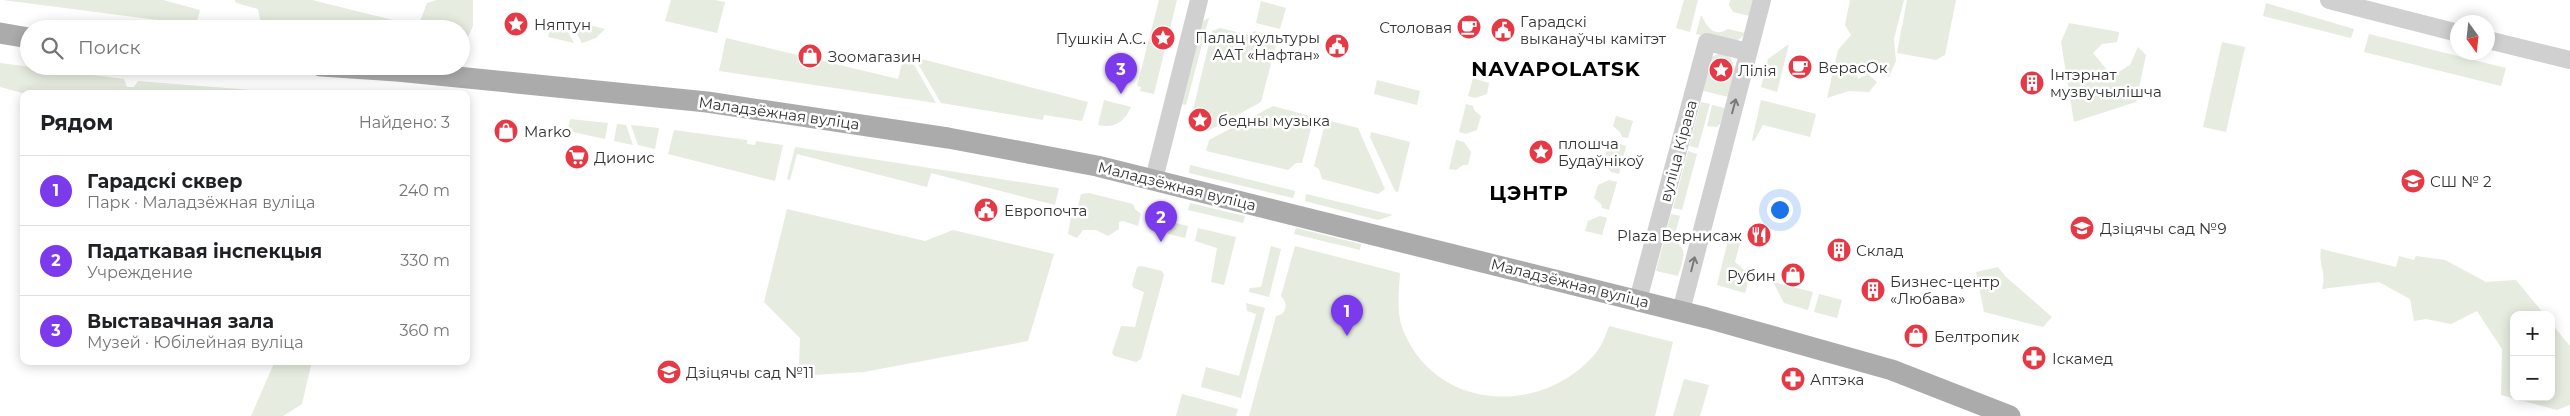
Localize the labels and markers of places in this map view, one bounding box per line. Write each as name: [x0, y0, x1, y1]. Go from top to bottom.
place icon: Няптун: [503, 11, 529, 37]
place label: Гарадскі выканаўчы камітэт: [1520, 12, 1667, 48]
cafe icon: Столовая: [1456, 14, 1482, 40]
place label: Няптун: [534, 15, 591, 34]
public building icon: Гарадскі выканаўчы камітэт: [1490, 17, 1516, 43]
place label: Столовая: [1379, 18, 1452, 37]
place icon: Пушкін А.С.: [1150, 25, 1176, 51]
place label: Палац культуры ААТ «Нафтан»: [1195, 28, 1320, 64]
place label: Пушкін А.С.: [1056, 29, 1146, 48]
public building icon: Палац культуры ААТ «Нафтан»: [1324, 33, 1350, 59]
shop icon: Зоомагазин: [797, 43, 823, 69]
place label: Зоомагазин: [828, 47, 921, 66]
pin: 3: [1105, 53, 1137, 94]
cafe icon: ВерасОк: [1787, 54, 1813, 80]
place icon: Лілія: [1708, 57, 1734, 83]
place label: ВерасОк: [1818, 58, 1888, 77]
place label: Лілія: [1738, 61, 1777, 80]
place label: Інтэрнат музвучылішча: [2050, 65, 2162, 101]
building icon: Інтэрнат музвучылішча: [2019, 70, 2045, 96]
place icon: бедны музыка: [1187, 107, 1213, 133]
place label: бедны музыка: [1218, 111, 1330, 130]
shop icon: Marko: [493, 118, 519, 144]
place label: Marko: [524, 122, 571, 141]
place label: плошча Будаўнікоў: [1558, 134, 1645, 170]
place icon: плошча Будаўнікоў: [1528, 139, 1554, 165]
supermarket icon: Дионис: [564, 144, 590, 170]
place label: Дионис: [594, 148, 655, 167]
school or university icon: СШ № 2: [2400, 168, 2426, 194]
place label: СШ № 2: [2430, 172, 2492, 191]
public building icon: Европочта: [973, 197, 999, 223]
place label: Европочта: [1004, 201, 1087, 220]
pin: 2: [1145, 201, 1177, 242]
school or university icon: Дзіцячы сад №9: [2069, 215, 2095, 241]
place label: Дзіцячы сад №9: [2100, 219, 2227, 238]
restaurant icon: Plaza Вернисаж: [1746, 222, 1772, 248]
place label: Plaza Вернисаж: [1617, 226, 1743, 245]
building icon: Склад: [1826, 237, 1852, 263]
place label: Склад: [1856, 241, 1904, 260]
shop icon: Рубин: [1780, 262, 1806, 288]
place label: Рубин: [1727, 266, 1776, 285]
place label: Бизнес-центр «Любава»: [1890, 272, 2000, 308]
building icon: Бизнес-центр «Любава»: [1860, 277, 1886, 303]
pin: 1: [1331, 295, 1363, 336]
shop icon: Белтропик: [1903, 323, 1929, 349]
place label: Белтропик: [1934, 327, 2020, 346]
pharmacy icon: Іскамед: [2021, 345, 2047, 371]
place label: Іскамед: [2052, 349, 2113, 368]
school or university icon: Дзіцячы сад №11: [656, 359, 682, 385]
place label: Дзіцячы сад №11: [686, 363, 814, 382]
pharmacy icon: Аптэка: [1780, 366, 1806, 392]
place label: Аптэка: [1810, 370, 1864, 389]

